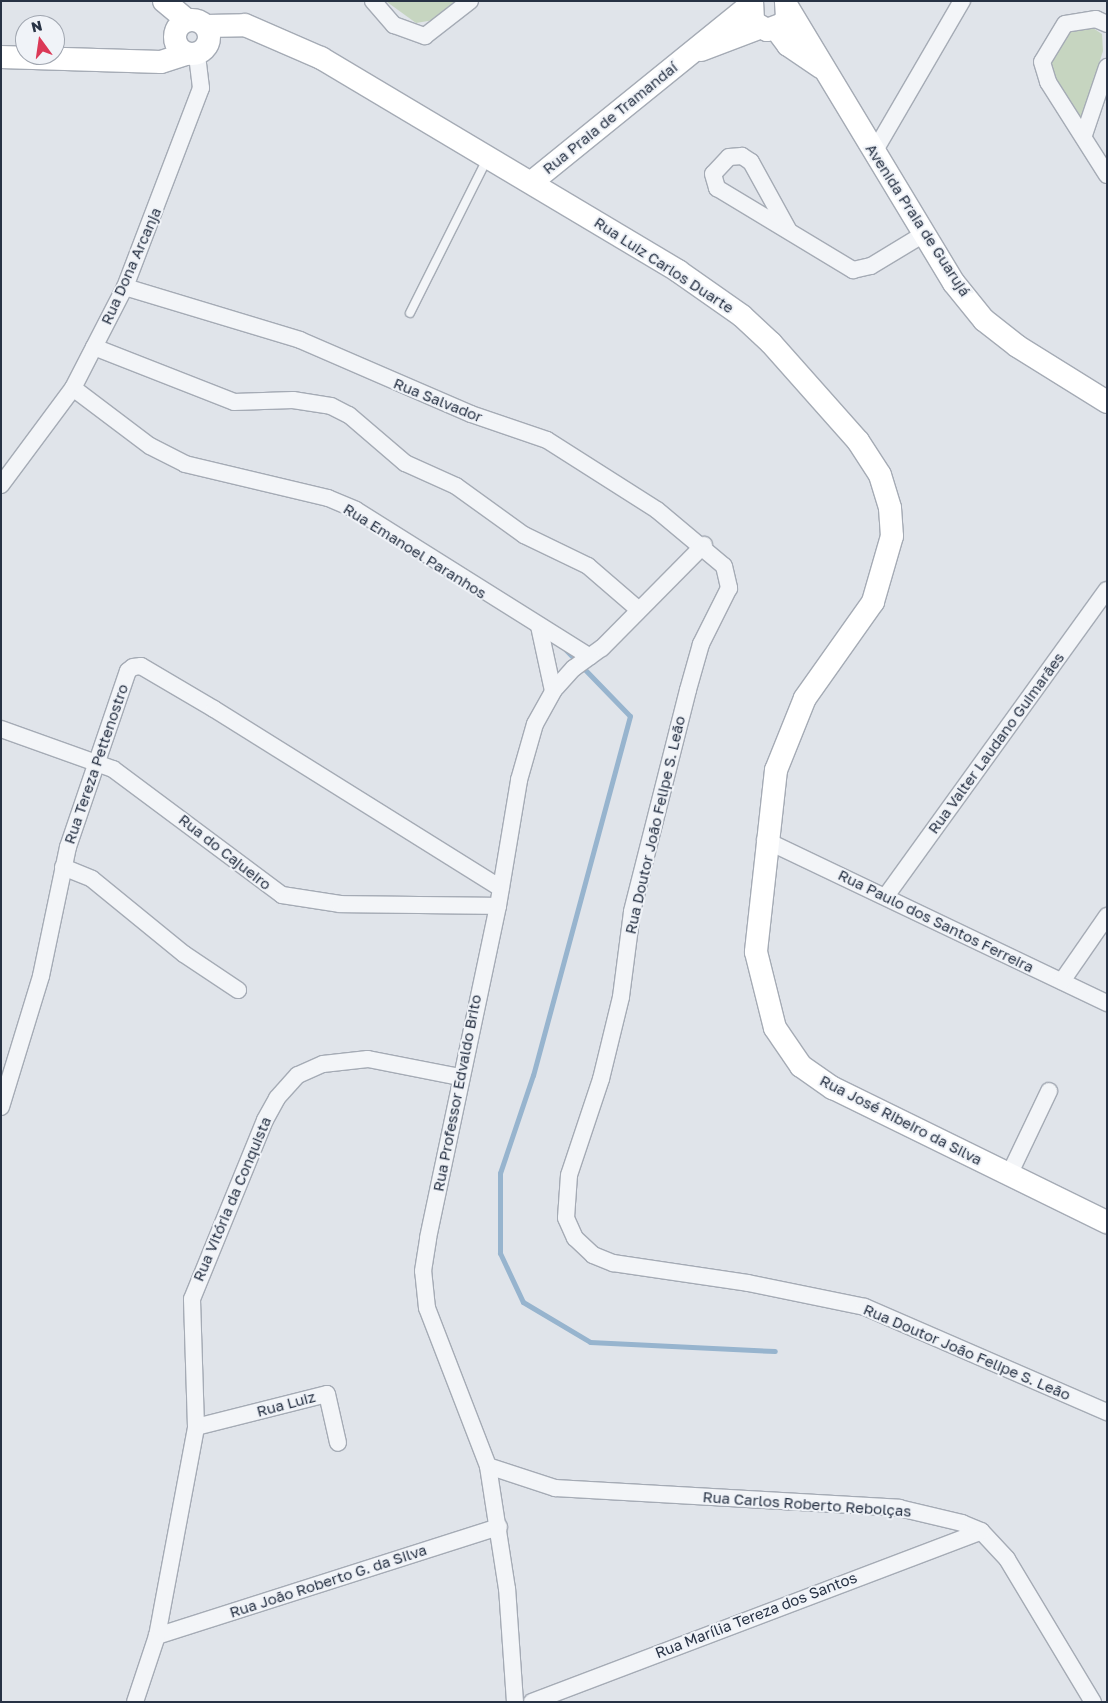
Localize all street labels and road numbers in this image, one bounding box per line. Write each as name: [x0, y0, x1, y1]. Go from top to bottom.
street label: Rua Praia de Tramandaí: [539, 58, 681, 178]
street label: Avenida Praia de Guarujá: [862, 140, 974, 300]
street label: Rua Dona Arcanja: [97, 205, 165, 327]
street label: Rua Luiz Carlos Duarte: [591, 213, 737, 317]
street label: Rua Salvador: [391, 374, 485, 426]
street label: Rua Emanoel Paranhos: [340, 500, 490, 602]
street label: Rua Valter Laudano Guimarães: [924, 649, 1068, 837]
street label: Rua Tereza Pettenostro: [60, 682, 132, 846]
street label: Rua Doutor João Felipe S. Leão: [621, 714, 689, 936]
street label: Rua do Cajueiro: [175, 810, 275, 894]
street label: Rua Paulo dos Santos Ferreira: [835, 866, 1037, 976]
street label: Rua Professor Edvaldo Brito: [429, 993, 485, 1193]
street label: Rua José Ribeiro da Silva: [817, 1071, 985, 1169]
street label: Rua Vitória da Conquista: [189, 1114, 275, 1284]
street label: Rua Doutor João Felipe S. Leão: [861, 1300, 1073, 1404]
street label: Rua Luiz: [255, 1388, 317, 1420]
street label: Rua Carlos Roberto Rebolças: [702, 1488, 912, 1520]
street label: Rua João Roberto G. da Silva: [227, 1541, 429, 1621]
street label: Rua Marília Tereza dos Santos: [653, 1568, 859, 1662]

